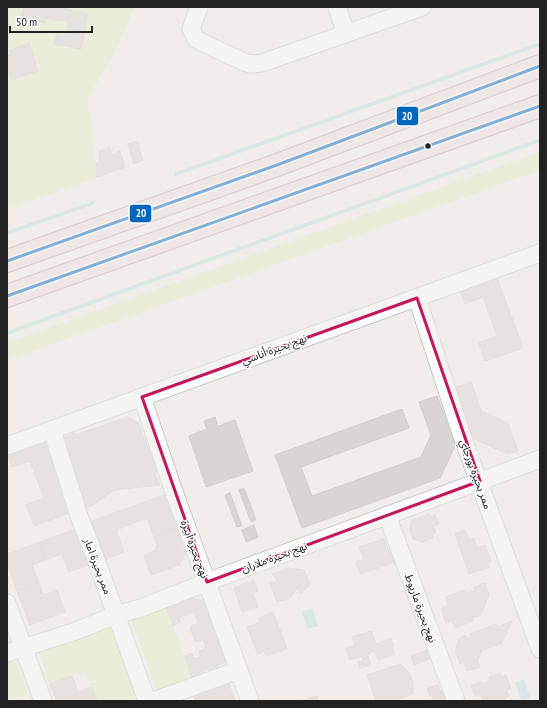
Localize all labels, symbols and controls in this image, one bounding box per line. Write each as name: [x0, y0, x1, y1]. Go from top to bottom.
scale bar: [10, 8, 92, 34]
text: 50 m: [16, 14, 37, 29]
line badge: 20: [396, 106, 419, 126]
text: 20: [402, 109, 412, 123]
unlabelled marker: [423, 141, 433, 151]
line badge: 20: [129, 204, 152, 223]
text: 20: [136, 206, 146, 220]
street label: نهج بحيرة أناسي: [240, 331, 309, 370]
street label: ممر بحيرة بورجاي: [454, 437, 495, 512]
street label: نهج بحيرة أبيرة: [177, 518, 212, 580]
street label: ممر بحيرة امار: [80, 535, 115, 596]
street label: نهج بحيرة ملاران: [239, 539, 309, 576]
street label: نهج بحيرة ماريوط: [401, 571, 440, 645]

